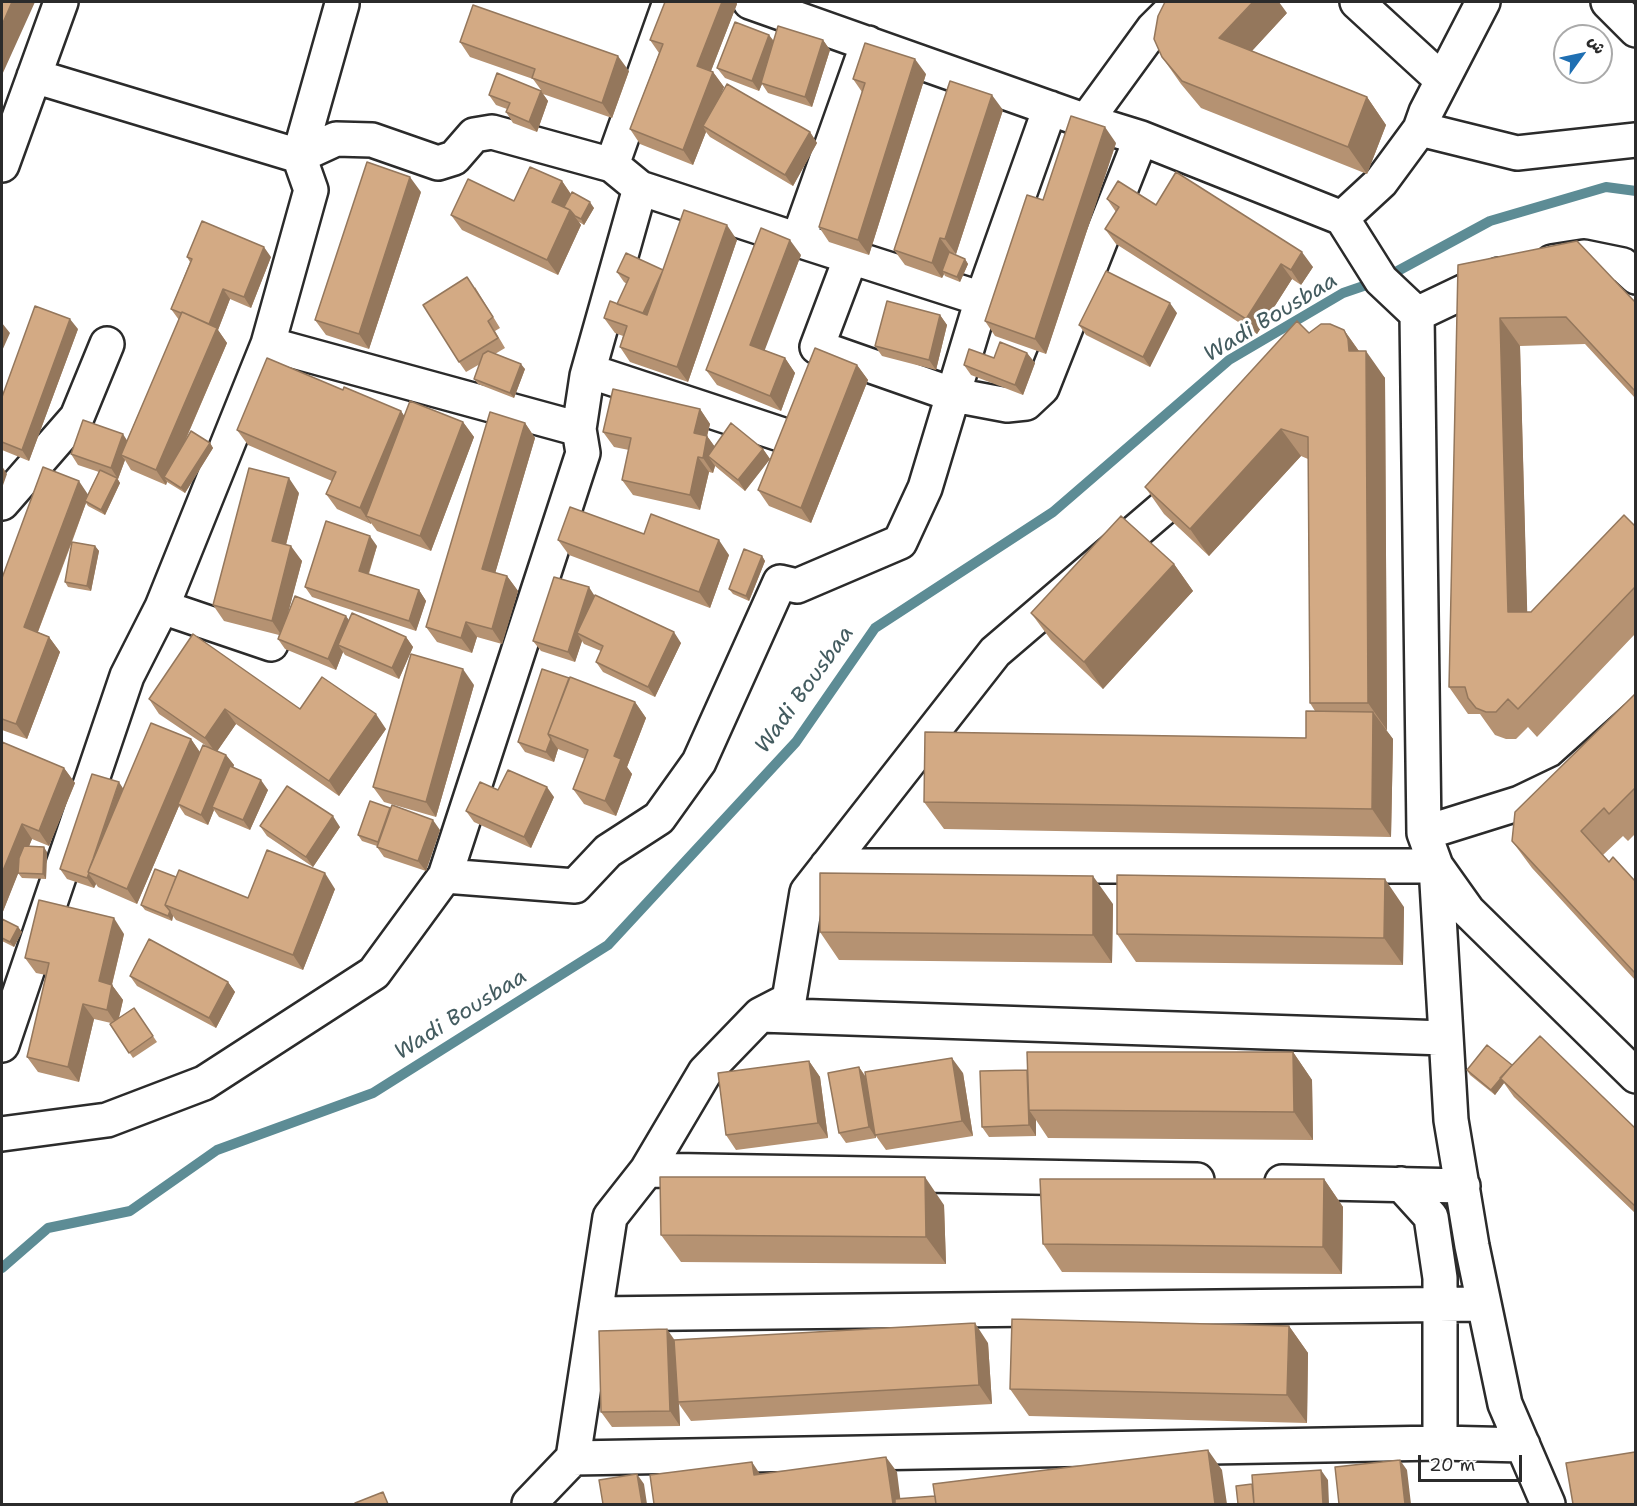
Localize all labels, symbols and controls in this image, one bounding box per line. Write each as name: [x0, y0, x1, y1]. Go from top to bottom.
north arrow: [1553, 24, 1613, 84]
text: ش: [1583, 32, 1610, 58]
water label: Wadi Bousbaa: [1199, 268, 1343, 368]
water label: Wadi Bousbaa: [750, 621, 860, 759]
water label: Wadi Bousbaa: [390, 964, 532, 1066]
scale bar: [1421, 1443, 1524, 1481]
text: 20 m: [1429, 1453, 1475, 1477]

